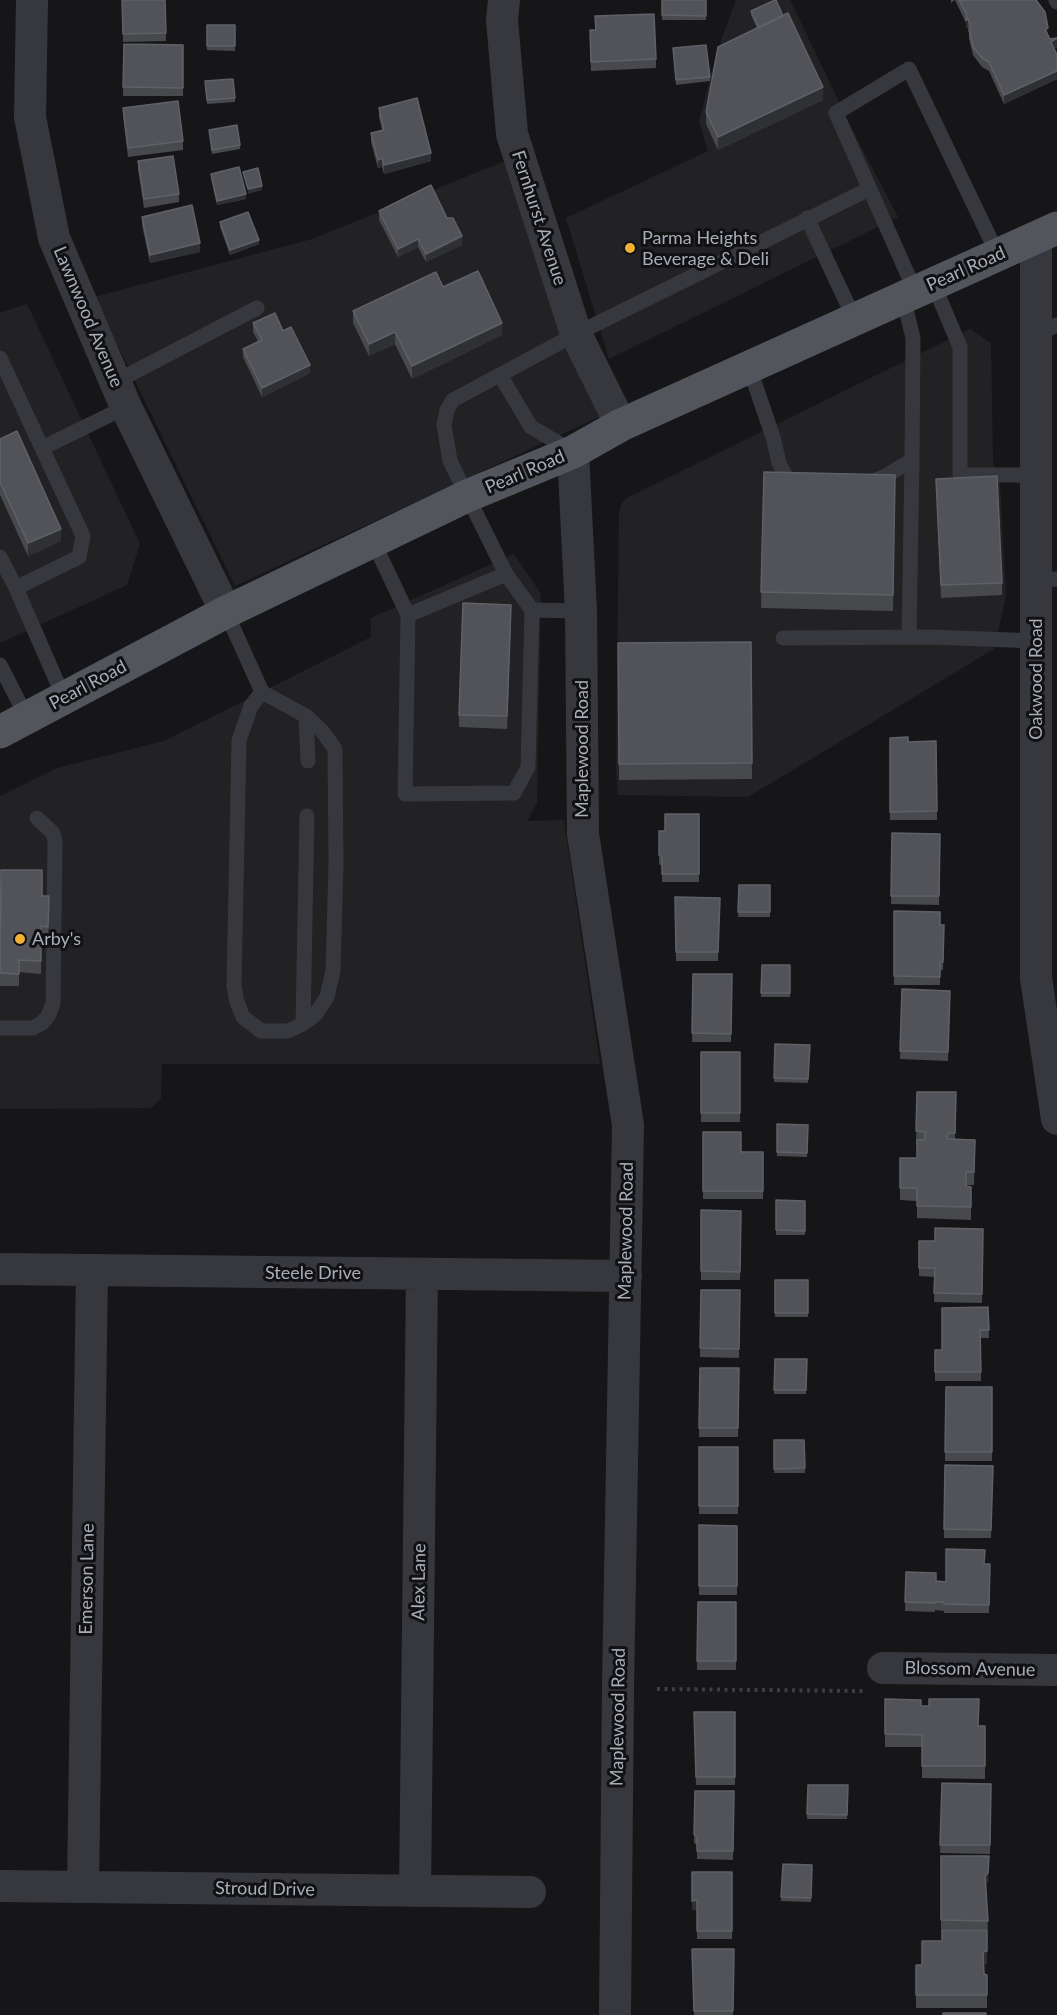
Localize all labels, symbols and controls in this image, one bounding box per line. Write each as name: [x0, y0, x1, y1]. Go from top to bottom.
street label: Fernhurst Avenue: [507, 148, 571, 288]
place label: Parma Heights Beverage & Deli: [642, 227, 769, 270]
marker: Parma Heights Beverage & Deli: [623, 241, 637, 255]
street label: Pearl Road: [923, 242, 1009, 296]
street label: Lawnwood Avenue: [49, 243, 127, 391]
street label: Pearl Road: [482, 446, 568, 498]
street label: Oakwood Road: [1025, 618, 1047, 740]
street label: Pearl Road: [46, 656, 130, 714]
street label: Maplewood Road: [571, 680, 593, 818]
place label: Arby's: [32, 928, 81, 950]
marker: Arby's: [13, 932, 27, 946]
street label: Maplewood Road: [614, 1162, 638, 1300]
street label: Steele Drive: [265, 1262, 361, 1284]
street label: Emerson Lane: [75, 1523, 99, 1635]
street label: Alex Lane: [408, 1543, 430, 1621]
street label: Maplewood Road: [606, 1648, 630, 1786]
street label: Blossom Avenue: [904, 1657, 1036, 1681]
street label: Stroud Drive: [215, 1877, 315, 1901]

